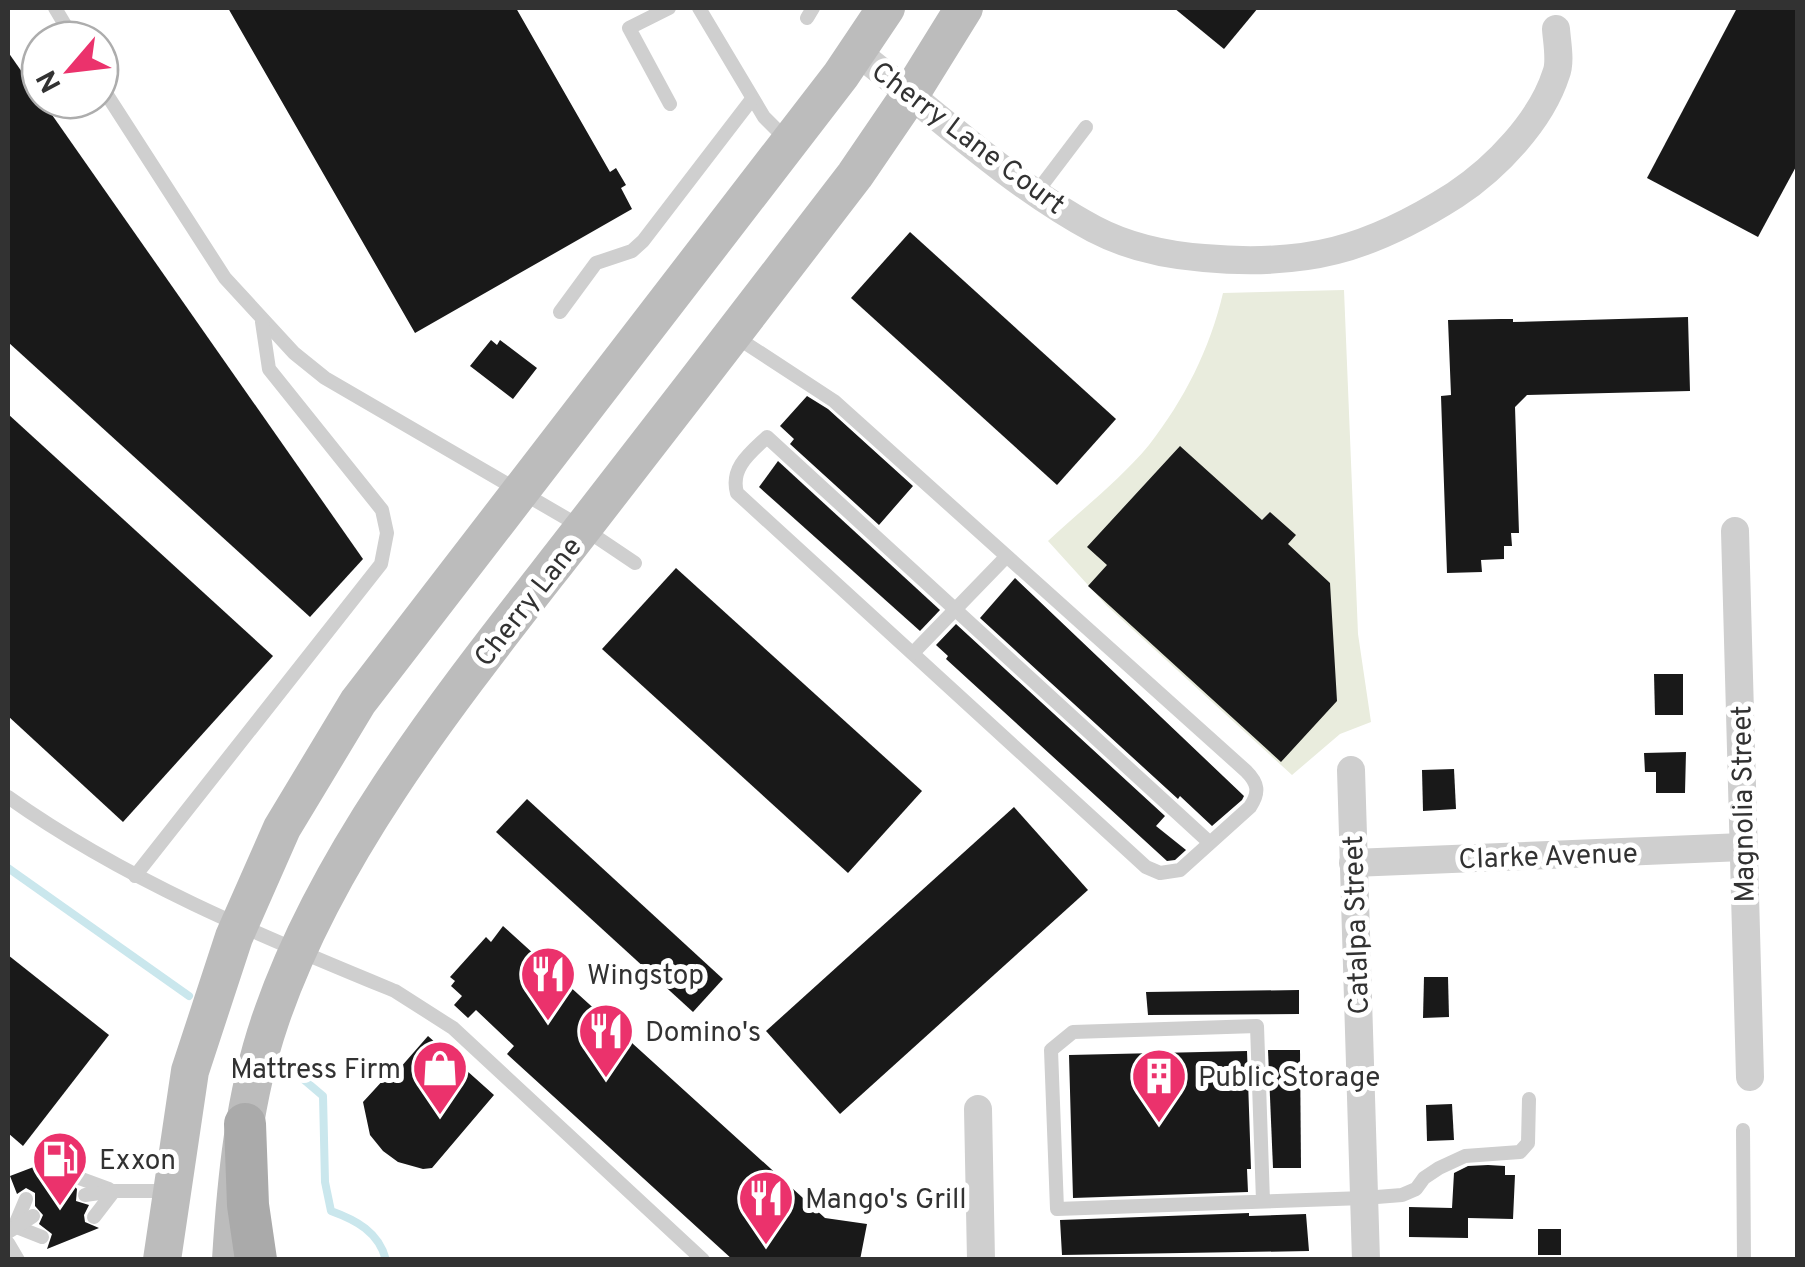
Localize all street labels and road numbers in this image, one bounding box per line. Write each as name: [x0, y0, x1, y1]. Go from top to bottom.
street label: Cherry Lane Court: [863, 55, 1071, 224]
street label: Cherry Lane: [467, 531, 591, 675]
street label: Magnolia Street: [1725, 705, 1765, 903]
street label: Catalpa Street: [1337, 835, 1379, 1015]
street label: Clarke Avenue: [1458, 837, 1638, 879]

